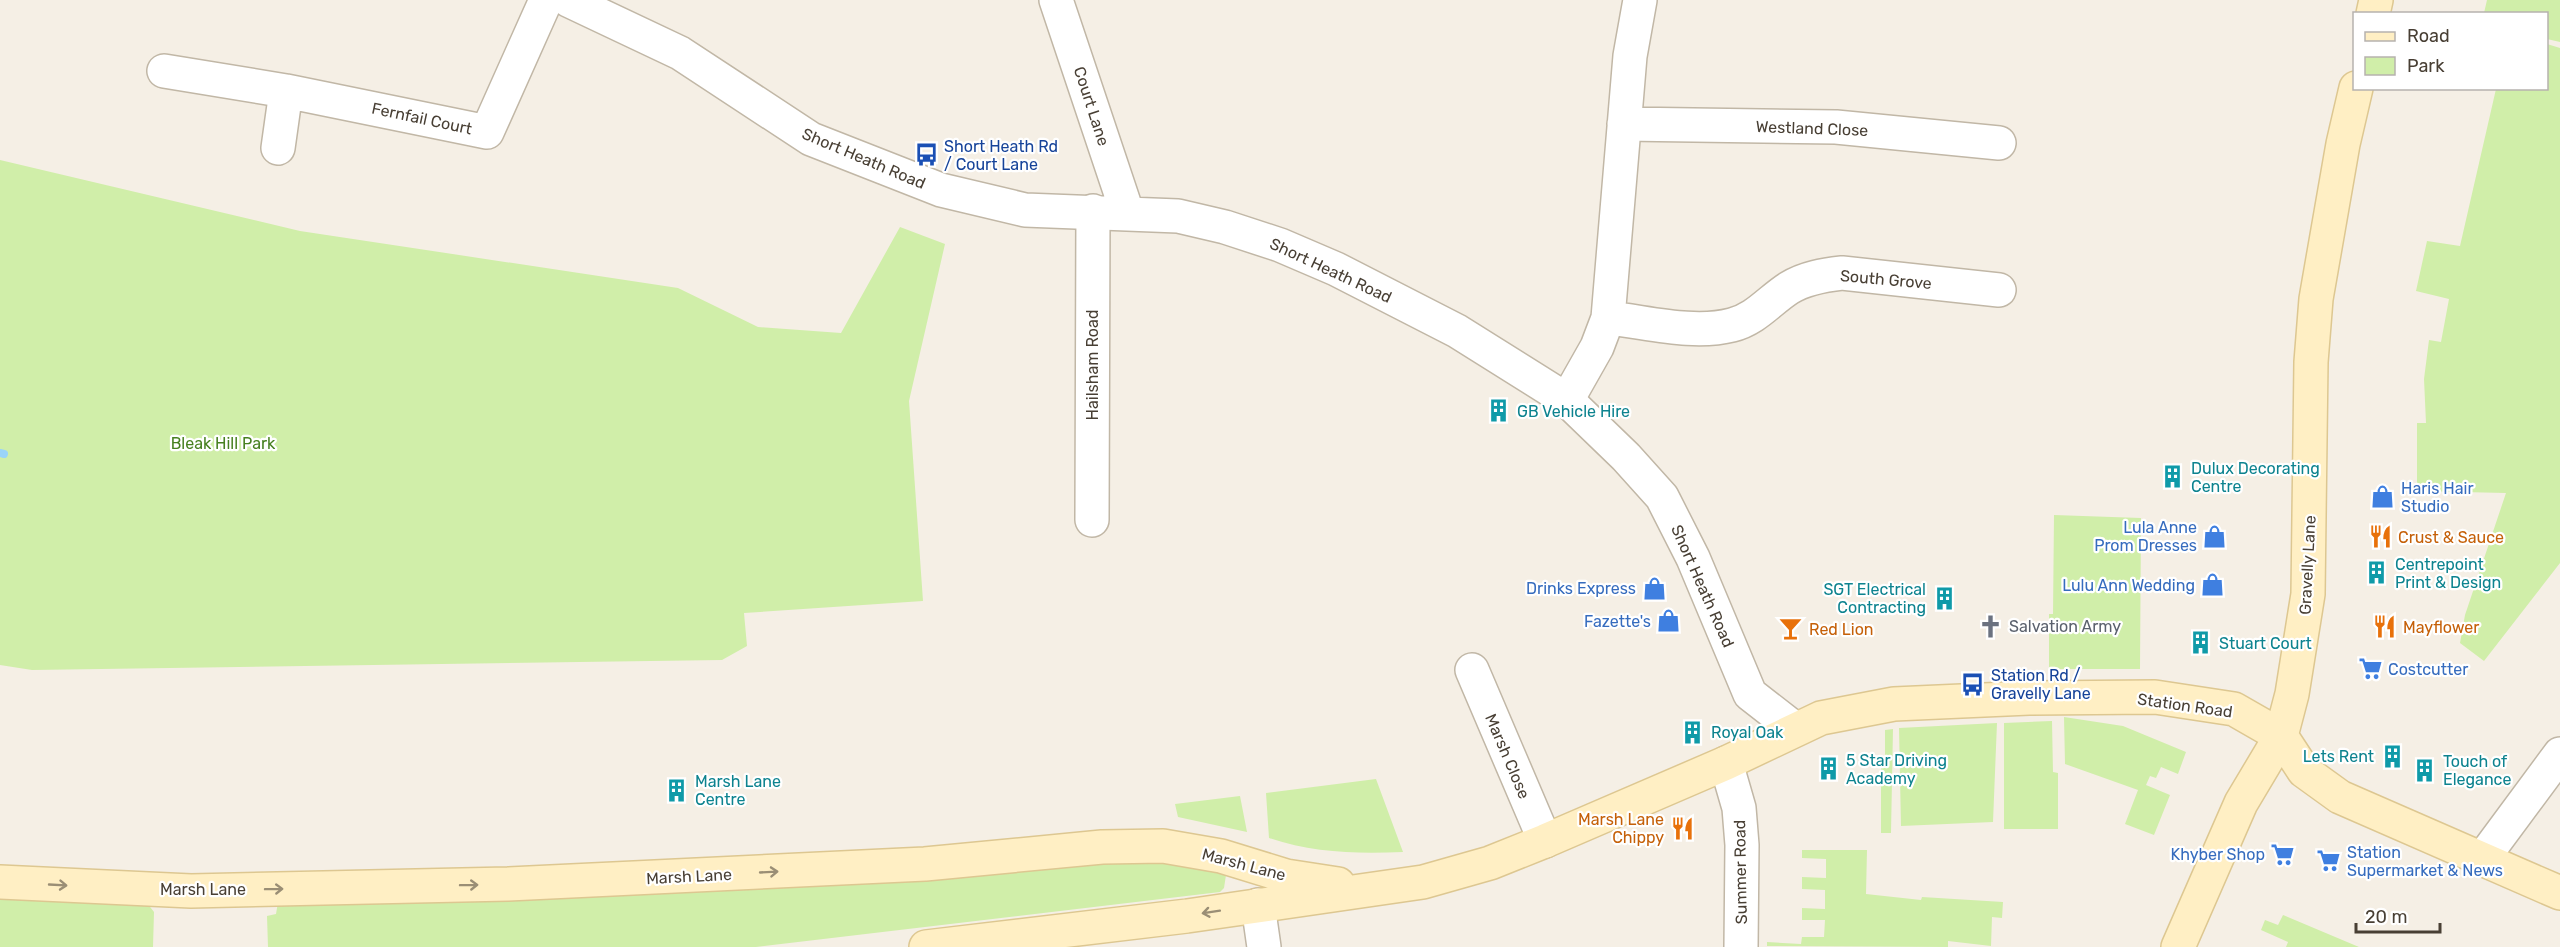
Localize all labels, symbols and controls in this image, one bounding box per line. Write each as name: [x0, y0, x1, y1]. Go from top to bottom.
legend: [2353, 12, 2548, 90]
text: Road: [2407, 25, 2450, 47]
text: Park: [2407, 55, 2445, 77]
street label: Court Lane: [1070, 64, 1113, 148]
street label: Fernfail Court: [370, 99, 474, 138]
street label: Westland Close: [1755, 117, 1869, 140]
street label: Short Heath Road: [799, 124, 928, 193]
place label: Short Heath Rd / Court Lane: [944, 137, 1058, 174]
bus stop icon: Short Heath Rd / Court Lane: [913, 142, 939, 168]
street label: Short Heath Road: [1267, 234, 1395, 307]
street label: South Grove: [1839, 266, 1933, 293]
street label: Hailsham Road: [1083, 310, 1102, 420]
building icon: GB Vehicle Hire: [1486, 398, 1512, 424]
place label: GB Vehicle Hire: [1517, 402, 1630, 421]
park label: Bleak Hill Park: [171, 434, 276, 453]
place label: Dulux Decorating Centre: [2191, 459, 2320, 496]
building icon: Dulux Decorating Centre: [2160, 464, 2186, 490]
place label: Haris Hair Studio: [2401, 479, 2474, 516]
shop icon: Haris Hair Studio: [2370, 484, 2396, 510]
street label: Gravelly Lane: [2295, 515, 2320, 615]
place label: Lula Anne Prom Dresses: [2094, 518, 2197, 555]
street label: Short Heath Road: [1667, 522, 1738, 650]
shop icon: Lula Anne Prom Dresses: [2202, 523, 2228, 549]
restaurant icon: Crust & Sauce: [2367, 524, 2393, 550]
place label: Crust & Sauce: [2398, 528, 2504, 547]
place label: Centrepoint Print & Design: [2395, 555, 2501, 592]
building icon: Centrepoint Print & Design: [2364, 560, 2390, 586]
shop icon: Lulu Ann Wedding: [2200, 572, 2226, 598]
shop icon: Drinks Express: [1641, 575, 1667, 601]
place label: Lulu Ann Wedding: [2062, 576, 2195, 595]
place label: Drinks Express: [1526, 579, 1636, 598]
place label: SGT Electrical Contracting: [1823, 580, 1926, 617]
building icon: SGT Electrical Contracting: [1931, 585, 1957, 611]
shop icon: Fazette's: [1656, 608, 1682, 634]
place label: Fazette's: [1584, 612, 1651, 631]
church icon: Salvation Army: [1978, 613, 2004, 639]
restaurant icon: Mayflower: [2372, 614, 2398, 640]
bar icon: Red Lion: [1778, 616, 1804, 642]
place label: Salvation Army: [2009, 617, 2121, 636]
place label: Mayflower: [2403, 618, 2479, 637]
place label: Red Lion: [1809, 620, 1874, 639]
building icon: Stuart Court: [2188, 630, 2214, 656]
place label: Stuart Court: [2219, 634, 2312, 653]
supermarket icon: Costcutter: [2357, 656, 2383, 682]
place label: Costcutter: [2388, 660, 2468, 679]
place label: Station Rd / Gravelly Lane: [1991, 666, 2091, 703]
bus stop icon: Station Rd / Gravelly Lane: [1960, 671, 1986, 697]
street label: Station Road: [2136, 689, 2234, 722]
street label: Marsh Close: [1481, 711, 1534, 801]
building icon: Royal Oak: [1680, 719, 1706, 745]
place label: Royal Oak: [1711, 723, 1784, 742]
building icon: Lets Rent: [2379, 743, 2405, 769]
place label: Lets Rent: [2303, 747, 2374, 766]
place label: 5 Star Driving Academy: [1846, 751, 1947, 788]
place label: Touch of Elegance: [2443, 752, 2511, 789]
building icon: 5 Star Driving Academy: [1815, 756, 1841, 782]
building icon: Touch of Elegance: [2412, 757, 2438, 783]
place label: Marsh Lane Centre: [695, 772, 781, 809]
building icon: Marsh Lane Centre: [664, 777, 690, 803]
place label: Marsh Lane Chippy: [1578, 810, 1664, 847]
restaurant icon: Marsh Lane Chippy: [1669, 815, 1695, 841]
street label: Summer Road: [1730, 820, 1751, 924]
supermarket icon: Khyber Shop: [2270, 841, 2296, 867]
place label: Station Supermarket & News: [2347, 843, 2503, 880]
street label: Marsh Lane: [1200, 844, 1288, 885]
place label: Khyber Shop: [2171, 845, 2265, 864]
supermarket icon: Station Supermarket & News: [2316, 848, 2342, 874]
street label: Marsh Lane: [646, 865, 732, 888]
one-way arrow: [758, 866, 778, 877]
one-way arrow: [48, 879, 68, 890]
one-way arrow: [459, 879, 479, 891]
street label: Marsh Lane: [160, 880, 246, 899]
one-way arrow: [264, 883, 284, 895]
scale bar: [2356, 896, 2440, 934]
text: 20 m: [2365, 906, 2407, 928]
one-way arrow: [1201, 907, 1221, 918]

